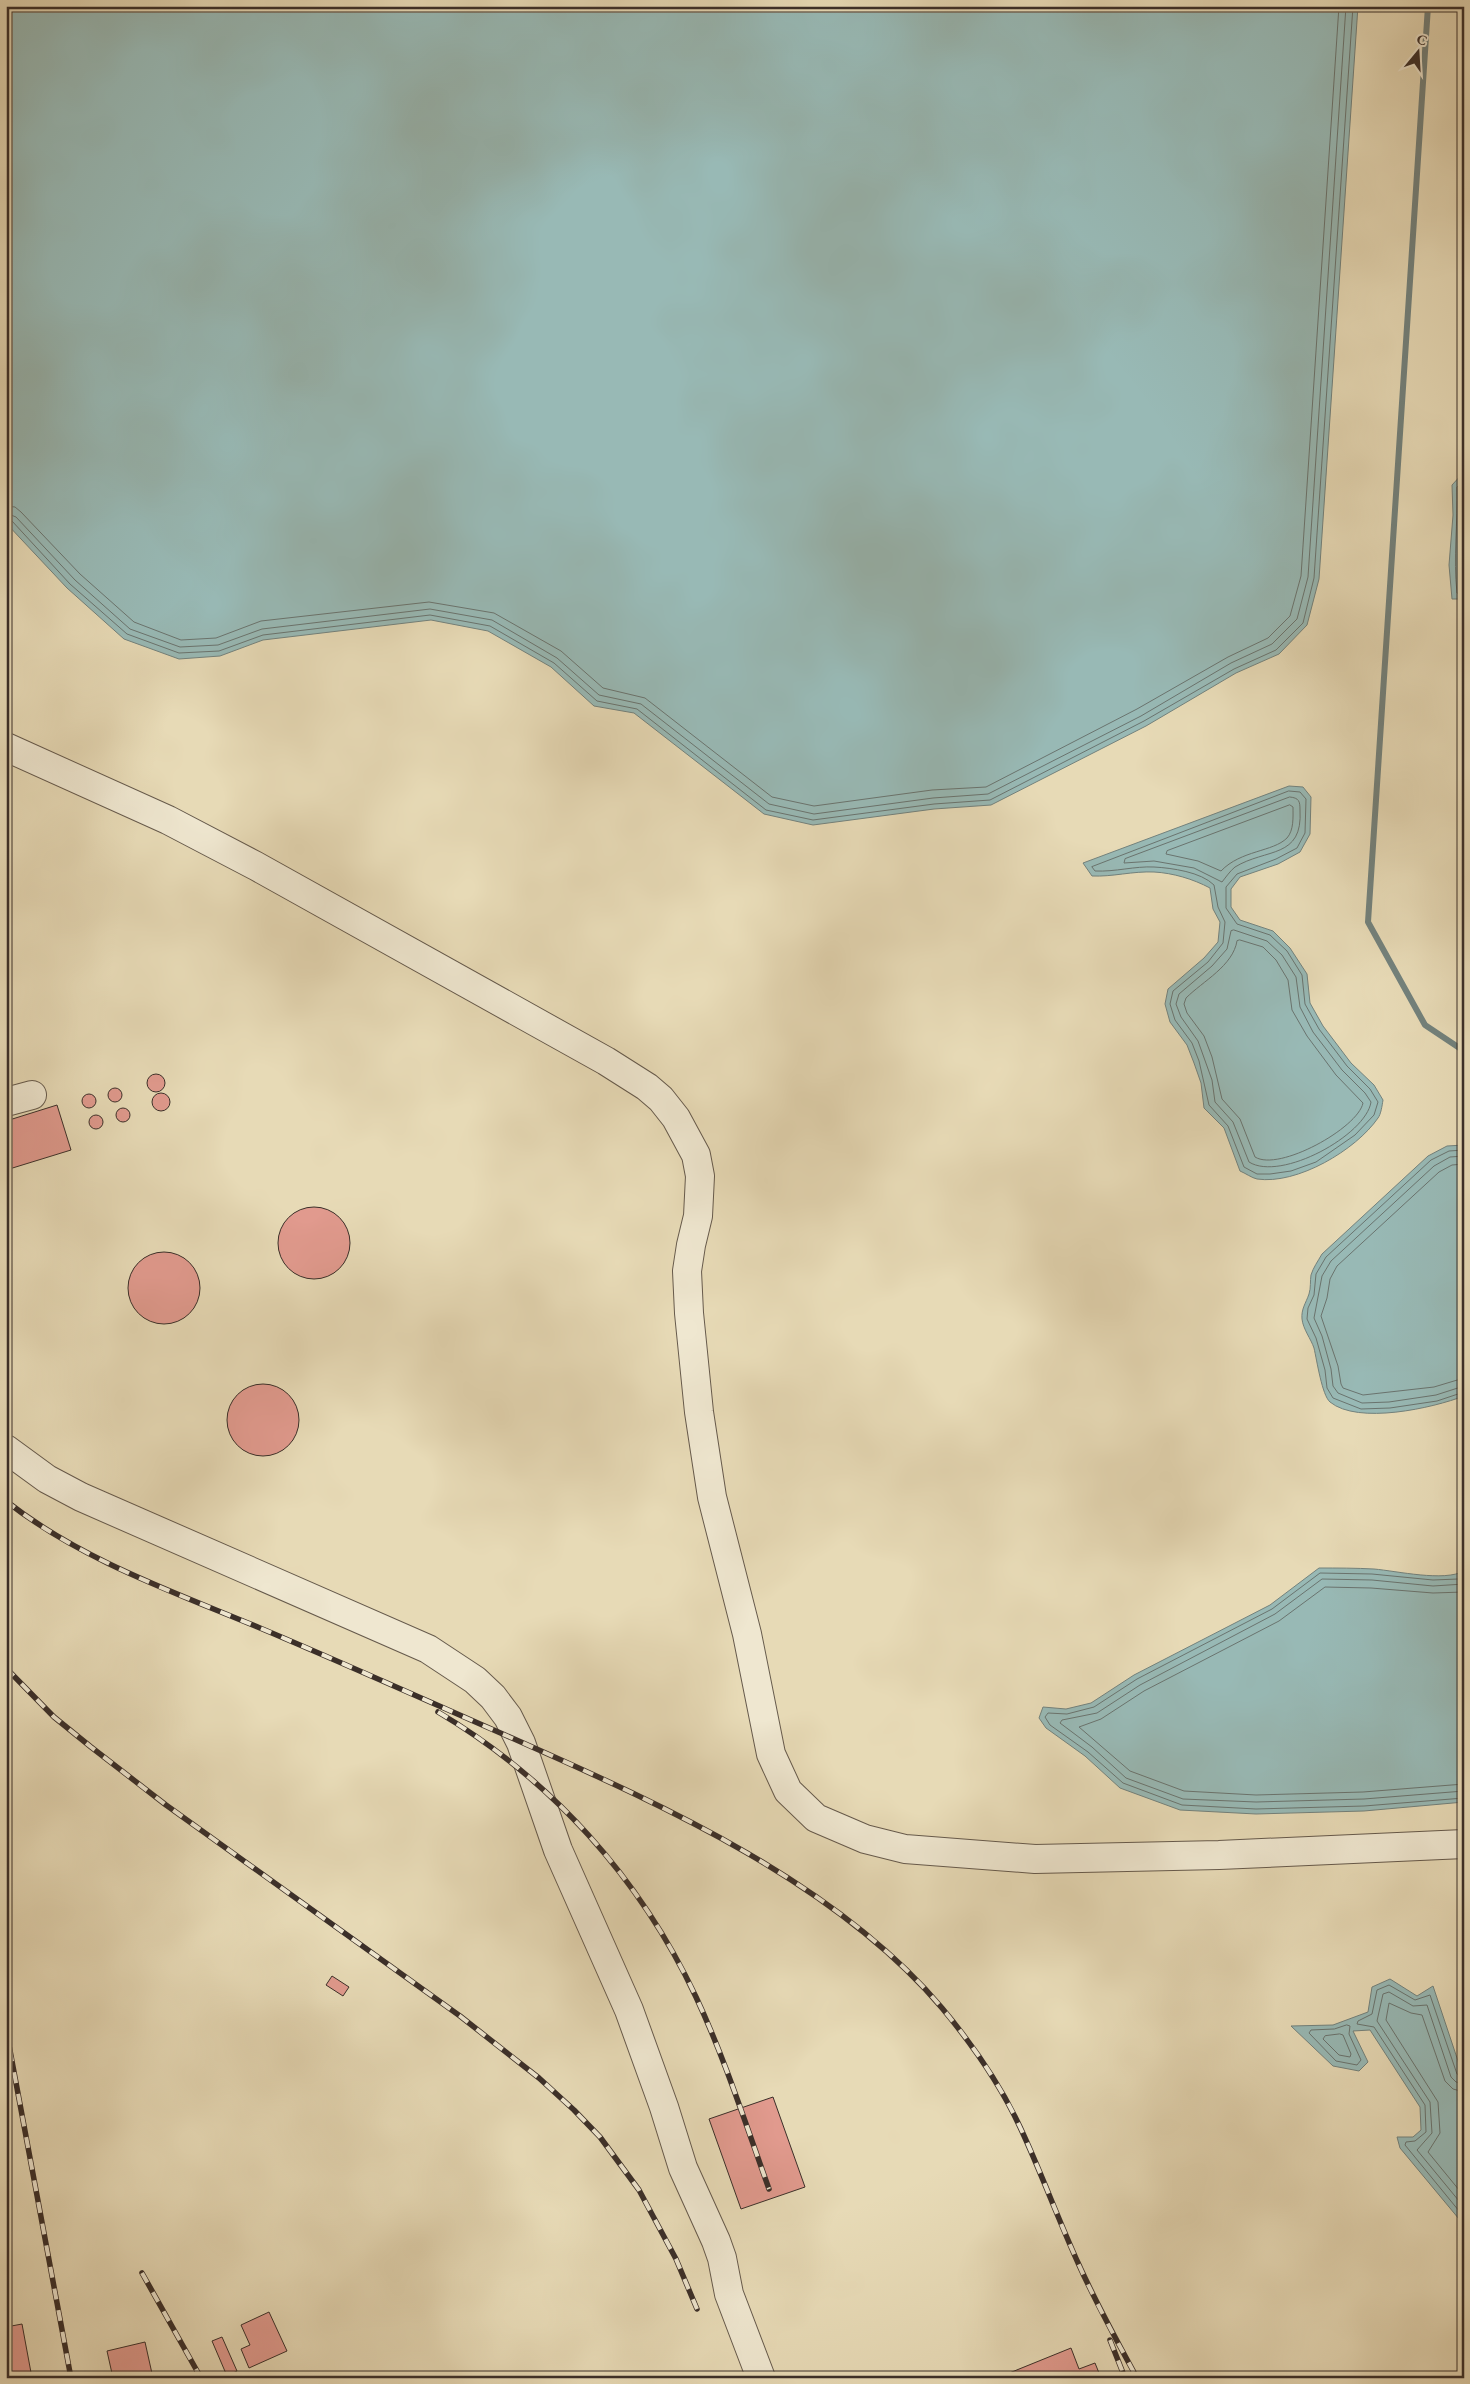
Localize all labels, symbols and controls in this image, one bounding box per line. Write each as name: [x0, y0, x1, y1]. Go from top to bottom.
north arrow: [1392, 28, 1442, 78]
text: С: [1415, 30, 1430, 50]

